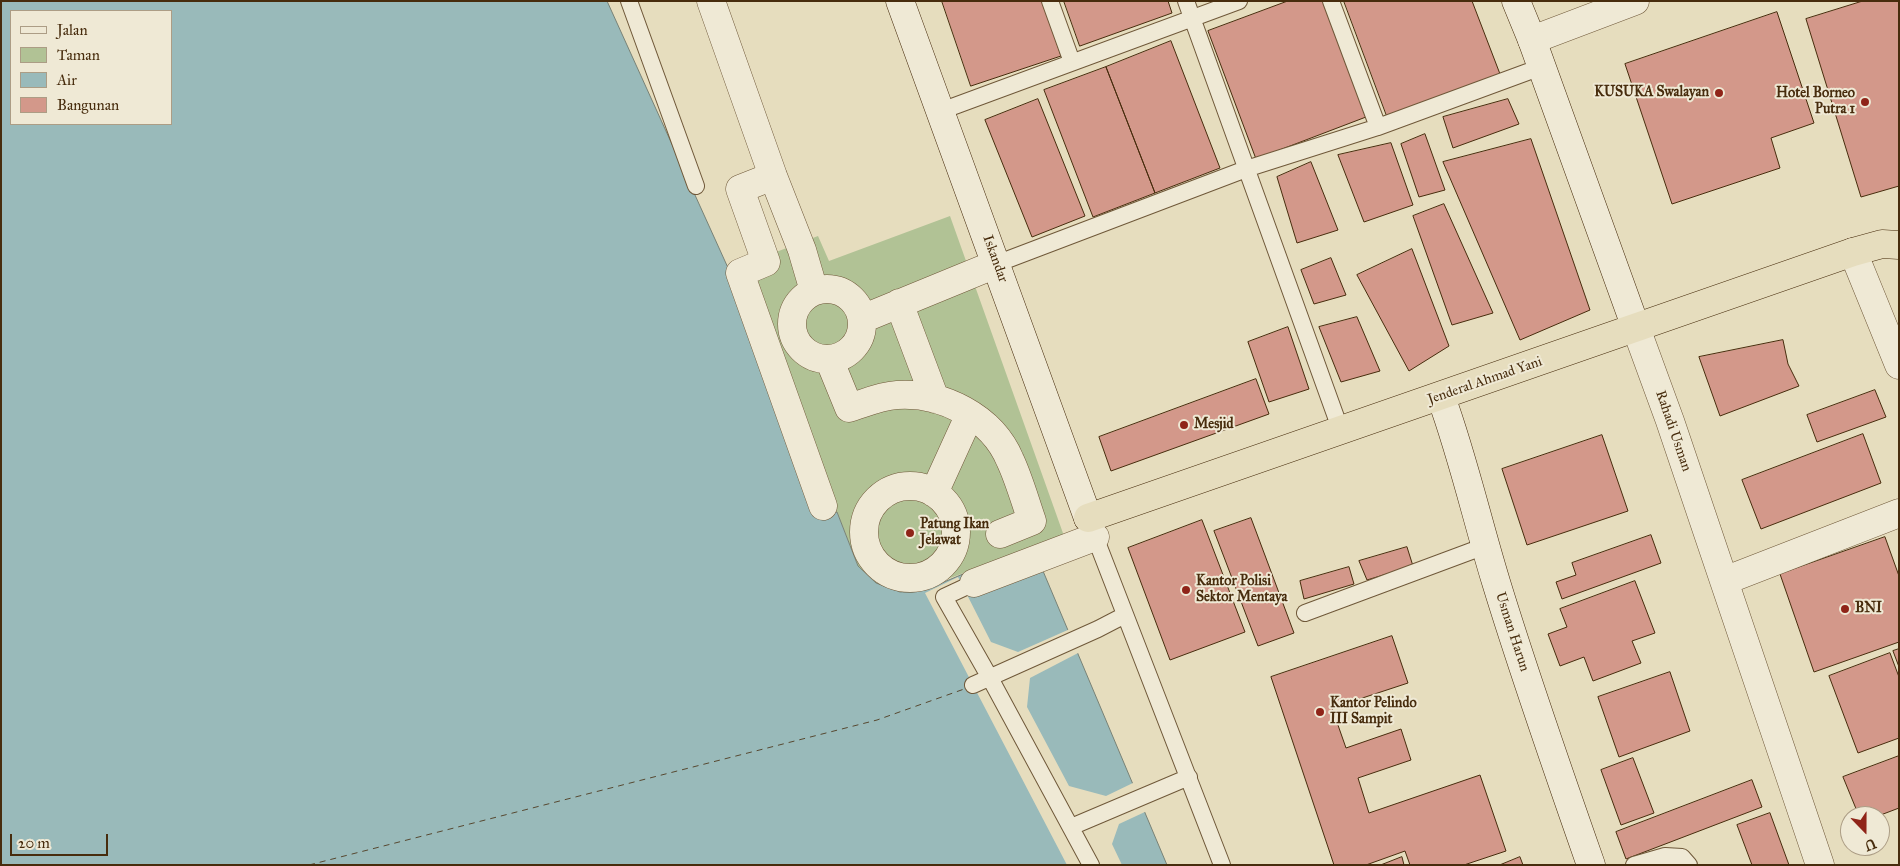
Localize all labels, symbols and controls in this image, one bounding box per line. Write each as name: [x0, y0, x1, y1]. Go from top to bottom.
legend: [10, 10, 172, 125]
text: Jalan: [57, 21, 88, 39]
text: Taman: [57, 46, 100, 64]
text: Air: [57, 71, 77, 89]
place label: KUSUKA Swalayan: [1594, 85, 1709, 101]
place label: Hotel Borneo Putra 1: [1776, 86, 1855, 118]
marker: KUSUKA Swalayan: [1713, 87, 1725, 99]
text: Bangunan: [57, 96, 119, 114]
marker: Hotel Borneo Putra 1: [1859, 96, 1871, 108]
street label: Iskandar: [979, 233, 1011, 285]
street label: Jenderal Ahmad Yani: [1426, 354, 1544, 408]
street label: Rahadi Usman: [1651, 388, 1695, 474]
place label: Mesjid: [1194, 417, 1233, 433]
marker: Mesjid: [1178, 419, 1190, 431]
place label: Patung Ikan Jelawat: [920, 517, 989, 550]
marker: Patung Ikan Jelawat: [904, 527, 916, 539]
place label: Kantor Polisi Sektor Mentaya: [1196, 574, 1287, 606]
marker: Kantor Polisi Sektor Mentaya: [1180, 584, 1192, 596]
street label: Usman Harun: [1491, 590, 1533, 674]
place label: BNI: [1855, 601, 1882, 617]
marker: BNI: [1839, 603, 1851, 615]
place label: Kantor Pelindo III Sampit: [1330, 696, 1417, 729]
marker: Kantor Pelindo III Sampit: [1314, 706, 1326, 718]
north arrow: [1840, 806, 1890, 856]
scale bar: [12, 824, 110, 856]
text: 20 m: [18, 834, 50, 852]
text: U: [1862, 834, 1879, 854]

